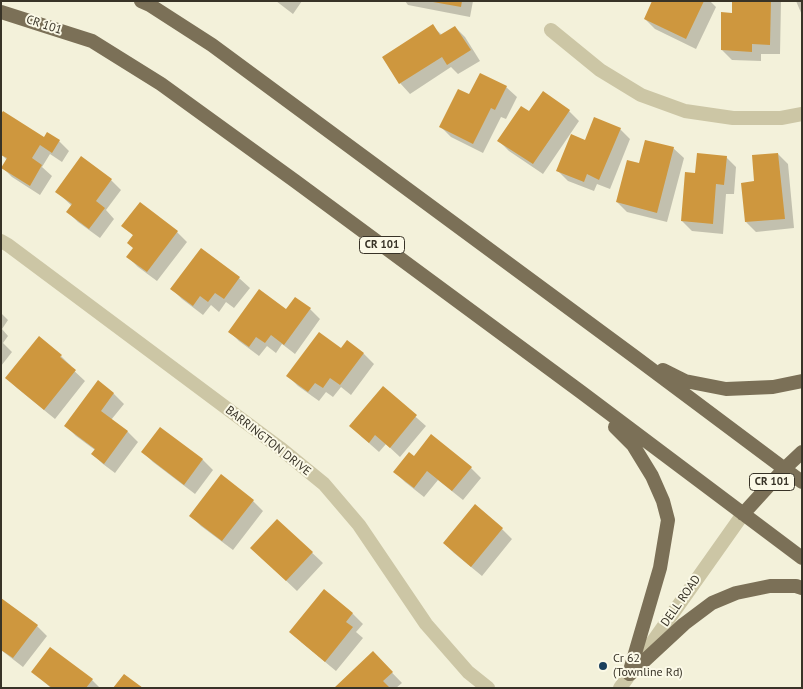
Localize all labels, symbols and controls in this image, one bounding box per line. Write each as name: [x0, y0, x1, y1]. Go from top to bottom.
street label: CR 101: [24, 12, 64, 38]
road number: CR 101: [360, 236, 404, 254]
street label: BARRINGTON DRIVE: [222, 403, 314, 479]
road number: CR 101: [750, 474, 794, 491]
street label: DELL ROAD: [658, 573, 704, 629]
place label: Cr 62 (Townline Rd): [613, 652, 683, 680]
marker: Cr 62 (Townline Rd): [597, 660, 609, 672]

